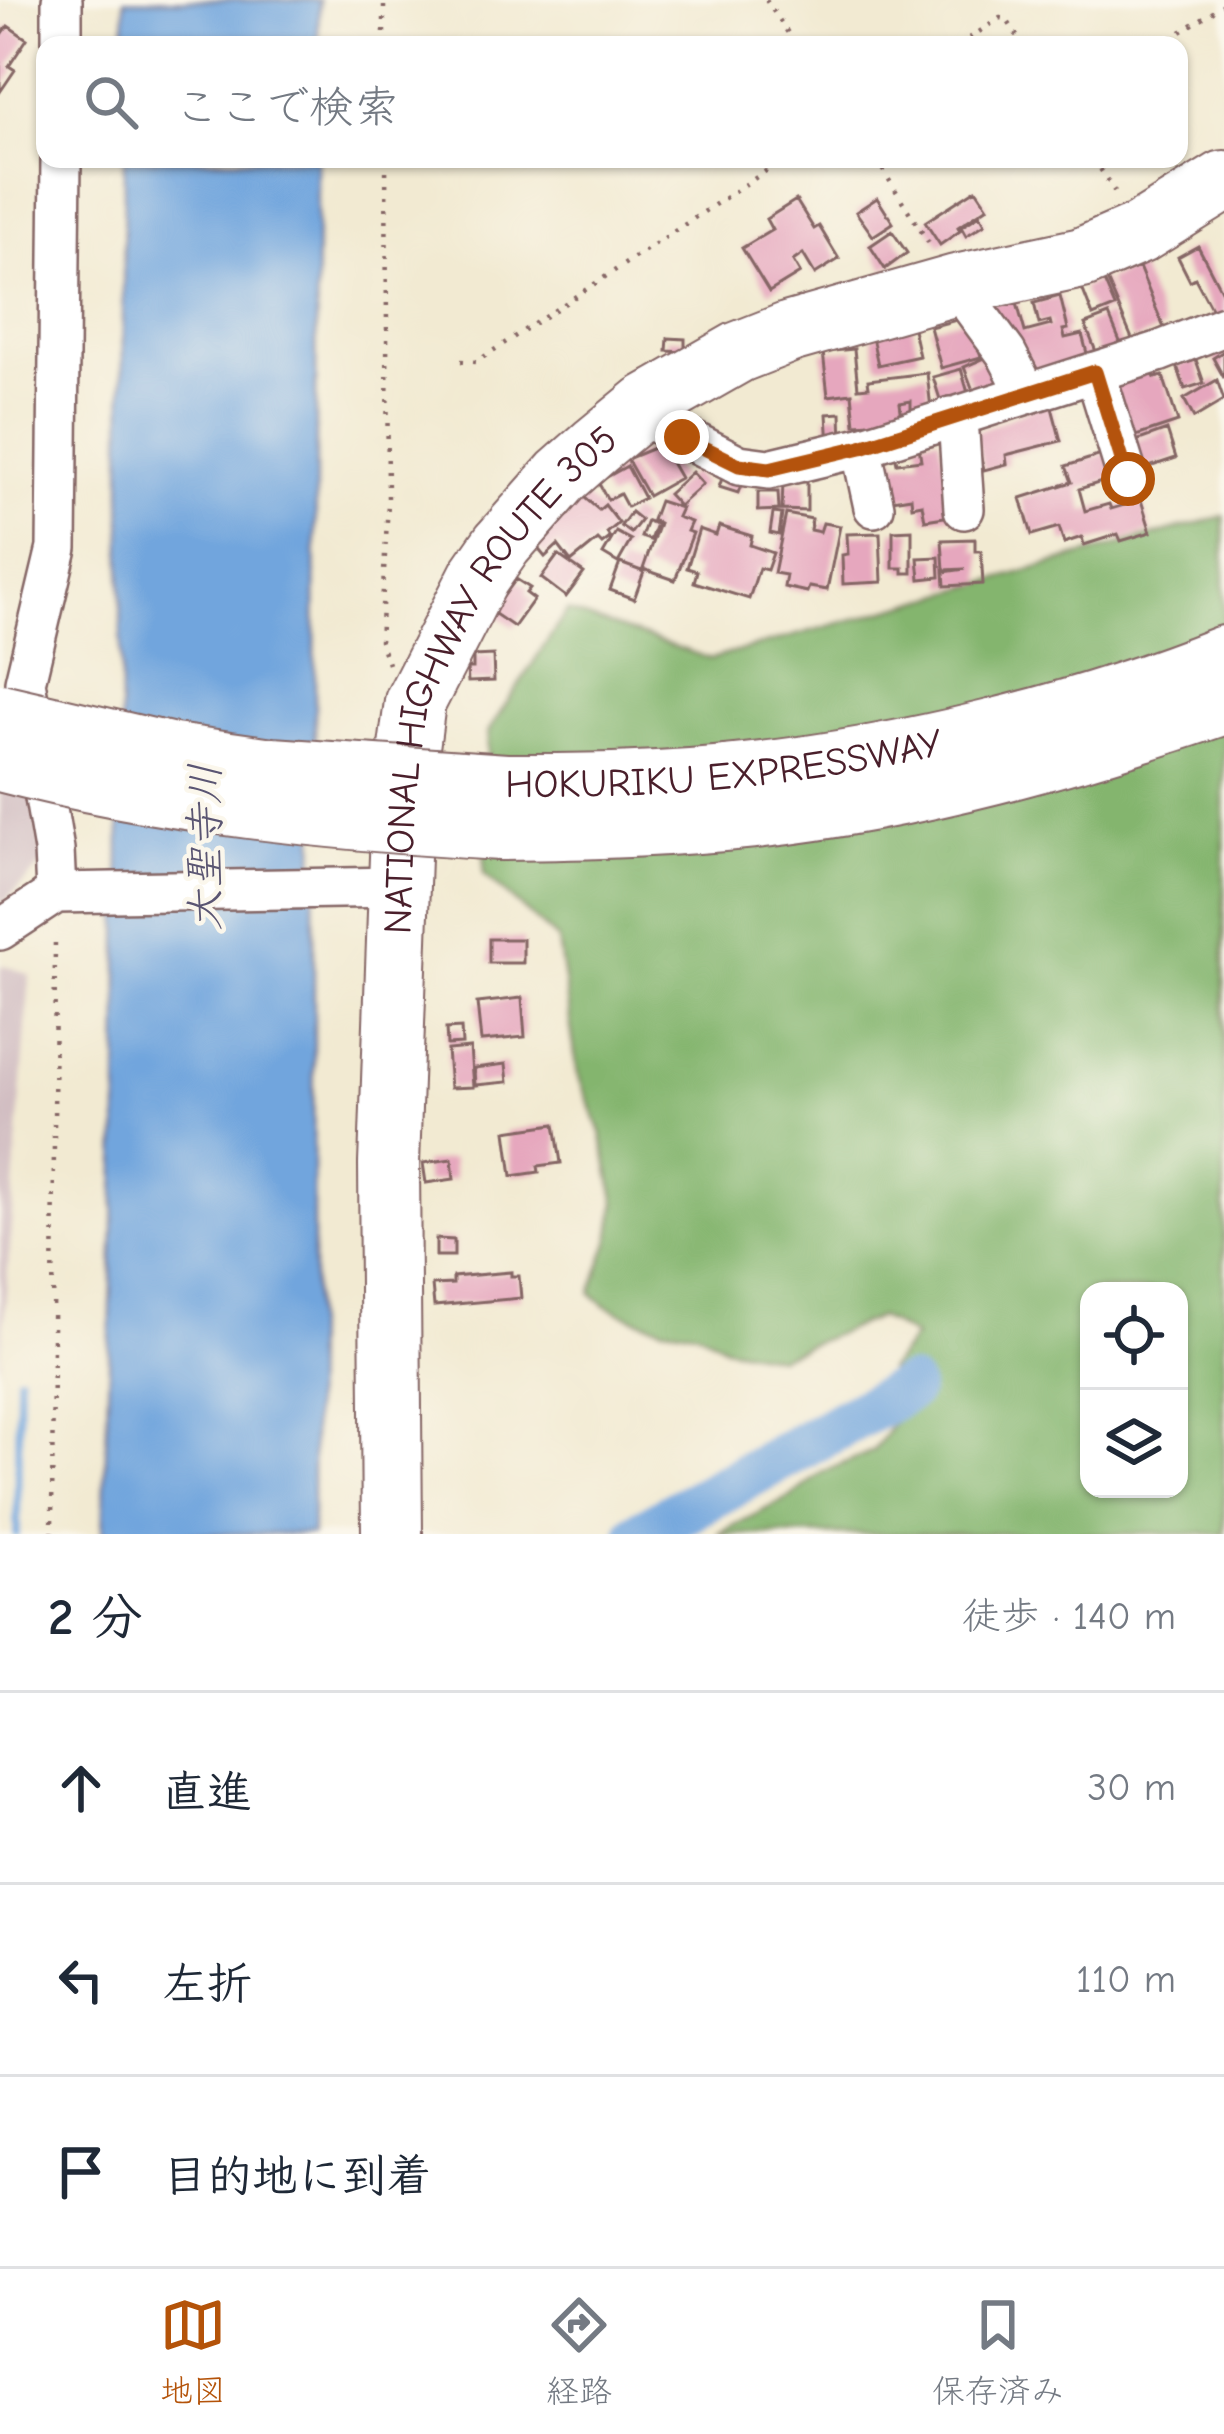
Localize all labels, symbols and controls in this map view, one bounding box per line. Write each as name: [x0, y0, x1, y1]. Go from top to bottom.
search box: [36, 36, 1188, 168]
icon: search: [78, 69, 144, 135]
text: ここで検索: [174, 81, 399, 133]
route end: [655, 410, 709, 464]
street label: NATIONAL HIGHWAY ROUTE 305: [375, 416, 626, 935]
route start: [1101, 452, 1155, 506]
street label: HOKURIKU EXPRESSWAY: [505, 720, 946, 807]
water label: 大聖寺川: [181, 763, 230, 931]
map controls: [1080, 1282, 1188, 1498]
button: locate: [1080, 1282, 1188, 1390]
button: layers: [1080, 1390, 1188, 1498]
text: 2 分: [48, 1588, 143, 1647]
text: 徒歩 · 140 m: [962, 1594, 1176, 1639]
icon: ahead: [48, 1755, 114, 1821]
text: 30 m: [1087, 1765, 1176, 1810]
text: 直進: [162, 1766, 252, 1818]
icon: left: [48, 1947, 114, 2013]
text: 110 m: [1076, 1957, 1176, 2002]
text: 左折: [162, 1958, 252, 2010]
icon: arrive: [48, 2139, 114, 2205]
text: 目的地に到着: [162, 2150, 432, 2202]
tab: 地図: [160, 2292, 226, 2412]
tab: 経路: [546, 2292, 612, 2412]
tab: 保存済み: [932, 2292, 1064, 2412]

